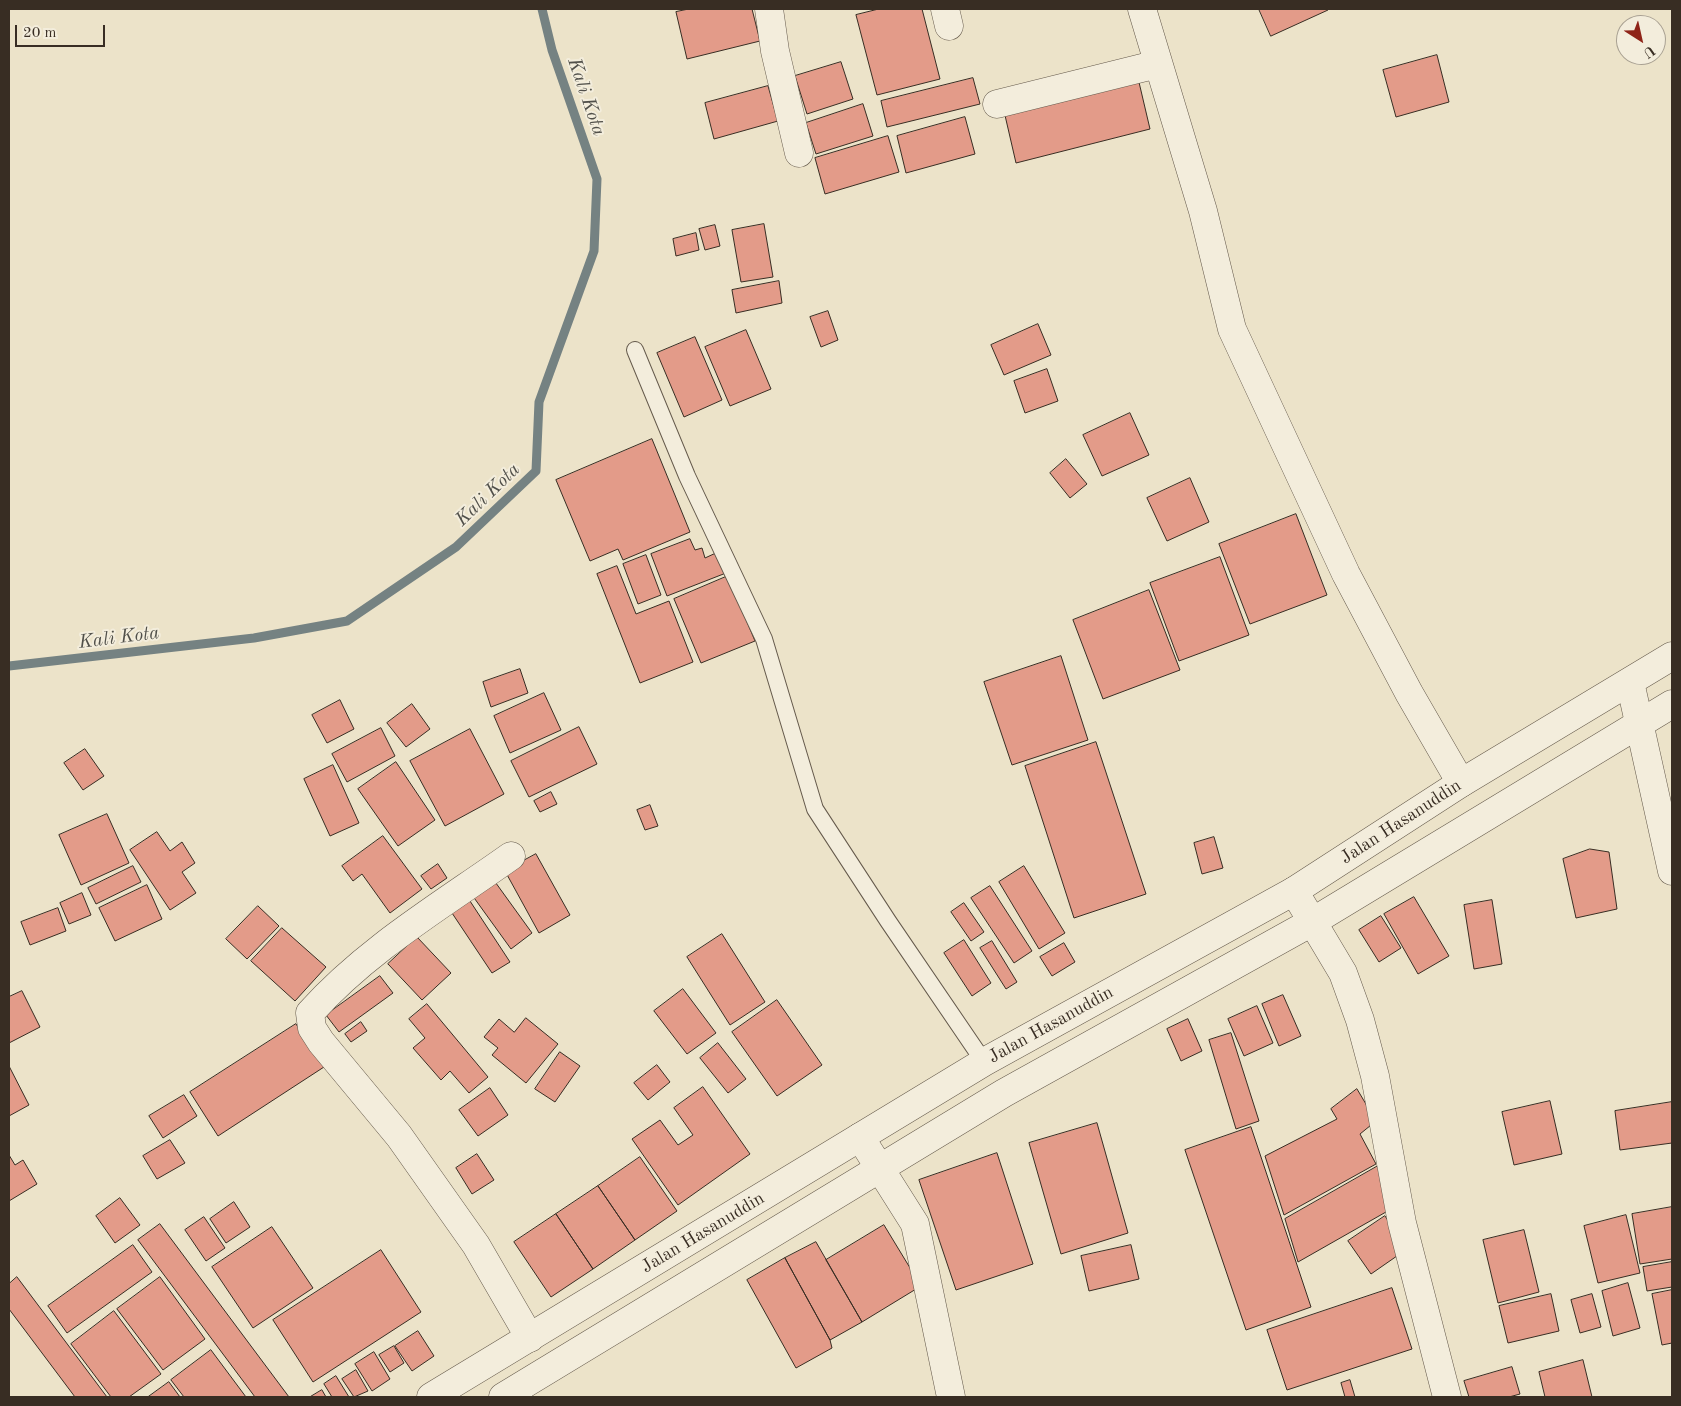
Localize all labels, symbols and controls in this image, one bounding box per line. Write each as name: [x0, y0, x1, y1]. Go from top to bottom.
scale bar: [18, 15, 108, 47]
north arrow: [1616, 15, 1666, 65]
text: 20 m: [23, 26, 57, 41]
text: U: [1640, 43, 1658, 60]
water label: Kali Kota: [562, 55, 610, 139]
water label: Kali Kota: [451, 459, 525, 531]
water label: Kali Kota: [77, 622, 161, 654]
street label: Jalan Hasanuddin: [1337, 775, 1465, 869]
street label: Jalan Hasanuddin: [985, 982, 1117, 1068]
street label: Jalan Hasanuddin: [638, 1188, 768, 1278]

